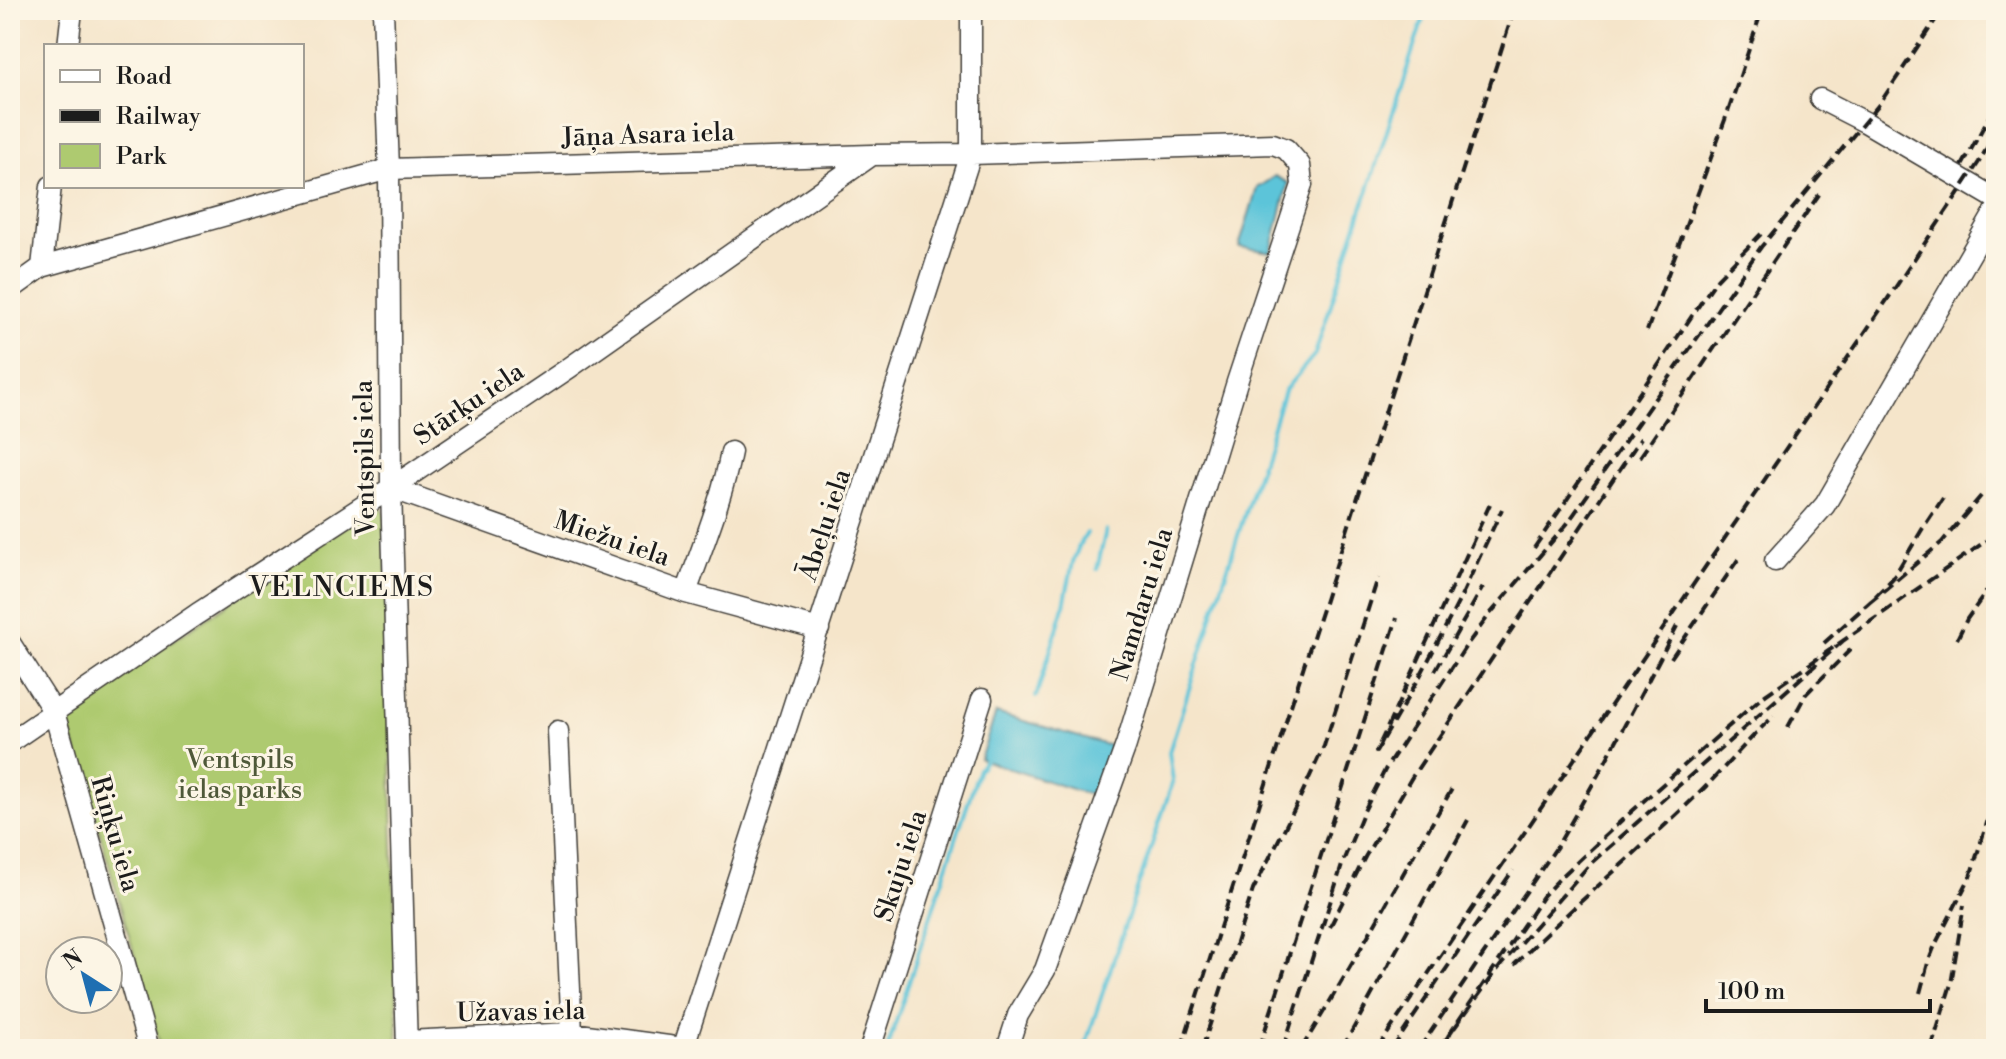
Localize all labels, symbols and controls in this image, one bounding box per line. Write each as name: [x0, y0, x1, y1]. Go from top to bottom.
legend: [44, 44, 304, 188]
text: Road: [116, 62, 172, 92]
text: Railway: [116, 102, 201, 132]
street label: Jāņa Asara iela: [560, 116, 736, 154]
text: Park: [116, 142, 167, 172]
street label: Stārķu iela: [408, 355, 531, 452]
street label: Ventspils iela: [348, 379, 382, 537]
street label: Ābeļu iela: [792, 464, 858, 586]
street label: Miežu iela: [550, 504, 675, 574]
street label: Namdaru iela: [1104, 523, 1181, 684]
district label: VELNCIEMS: [248, 570, 435, 605]
park label: Ventspils ielas parks: [178, 744, 302, 806]
street label: Riņķu iela: [83, 772, 147, 896]
street label: Skuju iela: [868, 805, 934, 926]
north arrow: [44, 935, 124, 1015]
text: N: [58, 944, 89, 976]
scale bar: [1706, 963, 1930, 1013]
text: 100 m: [1718, 977, 1785, 1007]
street label: Užavas iela: [456, 995, 587, 1029]

